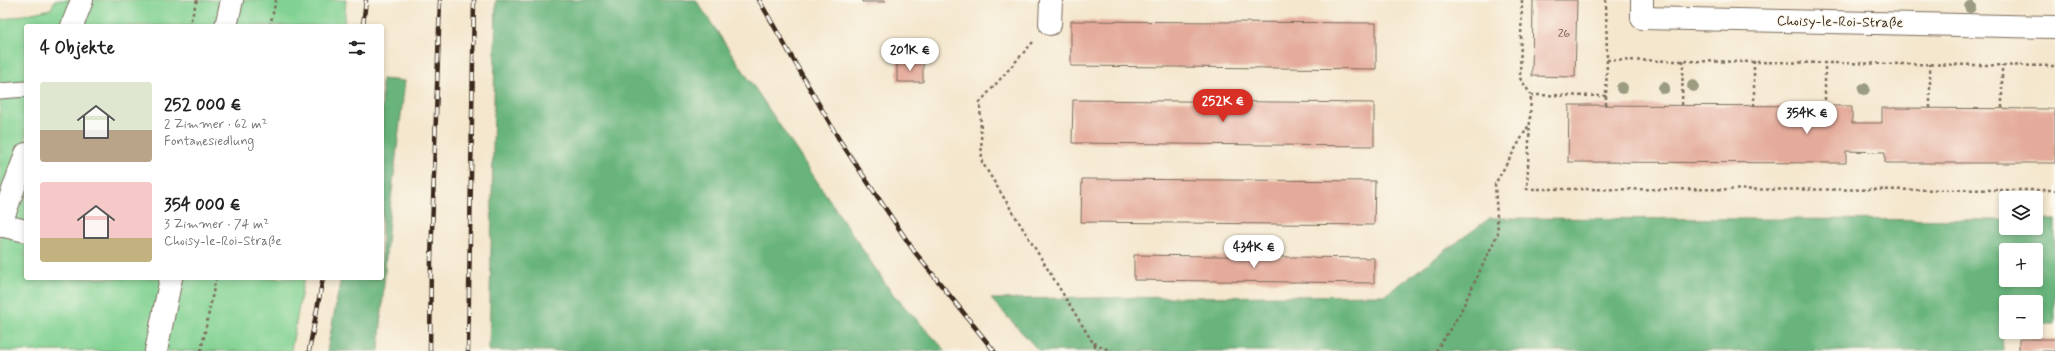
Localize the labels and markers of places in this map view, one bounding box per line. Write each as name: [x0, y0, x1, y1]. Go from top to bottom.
pin: 201K €: [877, 38, 943, 72]
pin: 252K €: [1190, 89, 1256, 123]
pin: 354K €: [1774, 101, 1840, 135]
pin: 434K €: [1221, 235, 1287, 269]

